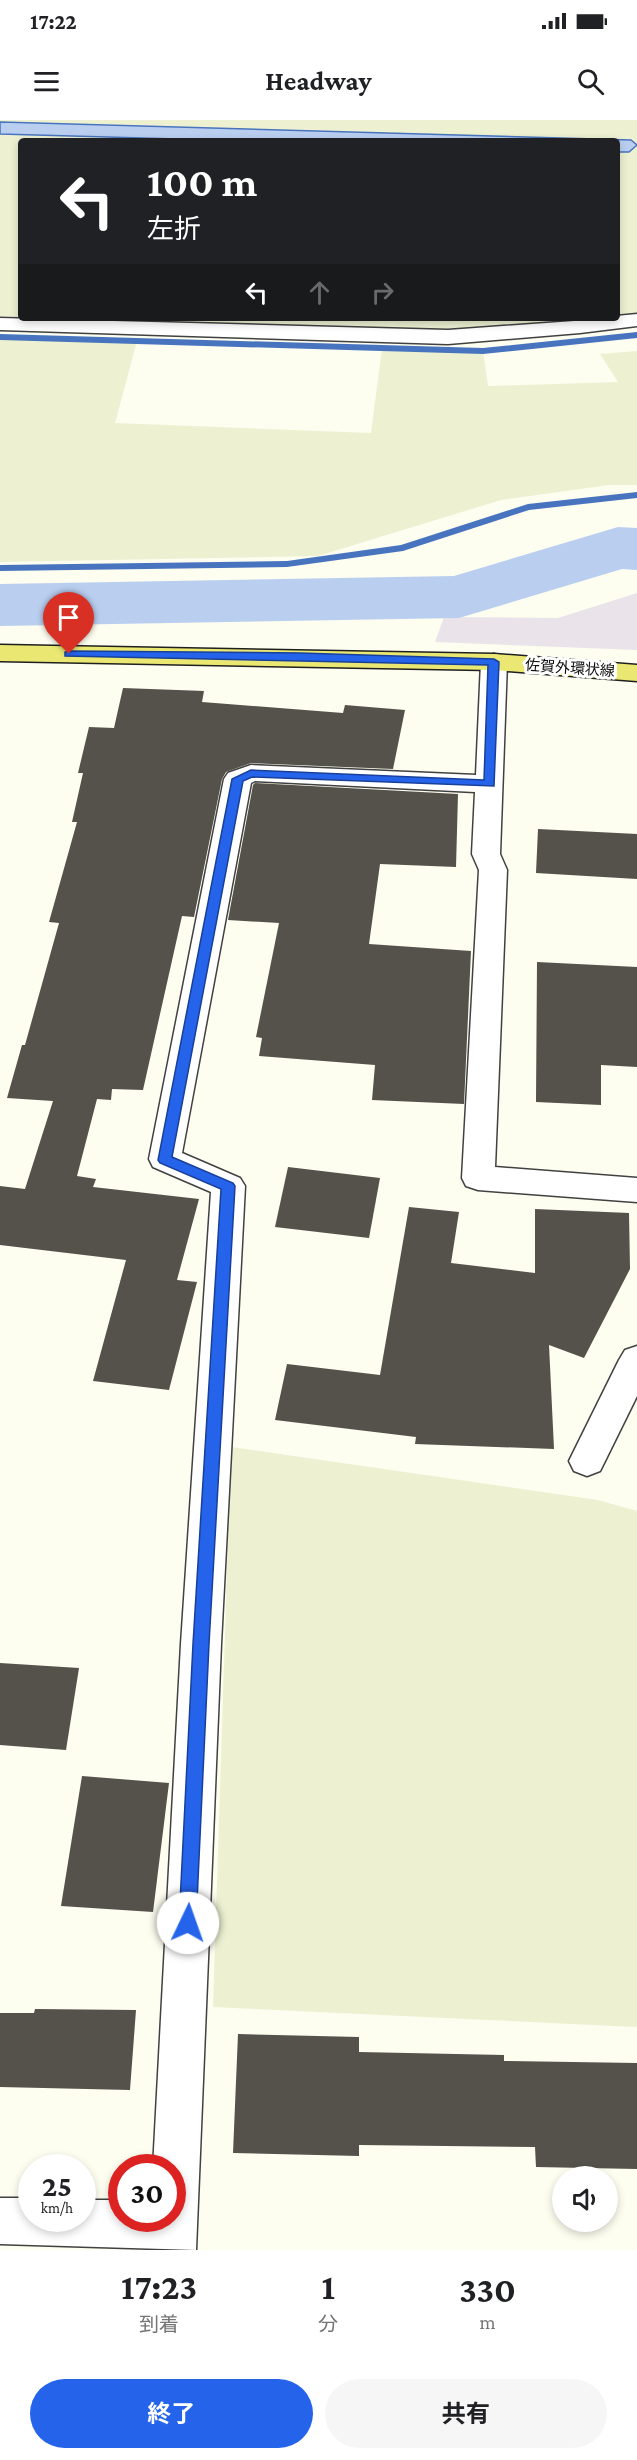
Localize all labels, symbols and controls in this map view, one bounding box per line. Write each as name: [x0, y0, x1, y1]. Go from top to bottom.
text: 17:22: [30, 9, 77, 34]
icon: menu: [30, 65, 63, 98]
icon: search: [574, 65, 607, 98]
text: Headway: [265, 66, 372, 96]
text: 100 m: [147, 158, 257, 205]
icon: left: [48, 162, 126, 240]
text: 左折: [147, 214, 201, 244]
icon: left: [240, 276, 273, 309]
icon: ahead: [303, 276, 336, 309]
icon: right: [366, 276, 399, 309]
pin: [43, 592, 94, 654]
icon: arrive: [52, 601, 85, 634]
street label: 佐賀外環状線: [525, 656, 616, 679]
position arrow: [156, 1891, 220, 1955]
speed limit sign: 30: [108, 2154, 186, 2232]
map controls: [552, 2166, 618, 2232]
button: sound: [552, 2166, 618, 2232]
text: 25: [42, 2169, 72, 2202]
text: km/h: [41, 2200, 73, 2216]
text: 17:23: [121, 2267, 197, 2307]
text: 1: [321, 2267, 335, 2307]
text: 330: [459, 2270, 516, 2310]
text: m: [480, 2311, 496, 2333]
text: 到着: [139, 2313, 179, 2335]
text: 分: [318, 2313, 338, 2335]
button: 終了: [30, 2379, 313, 2448]
button: 共有: [325, 2379, 607, 2448]

